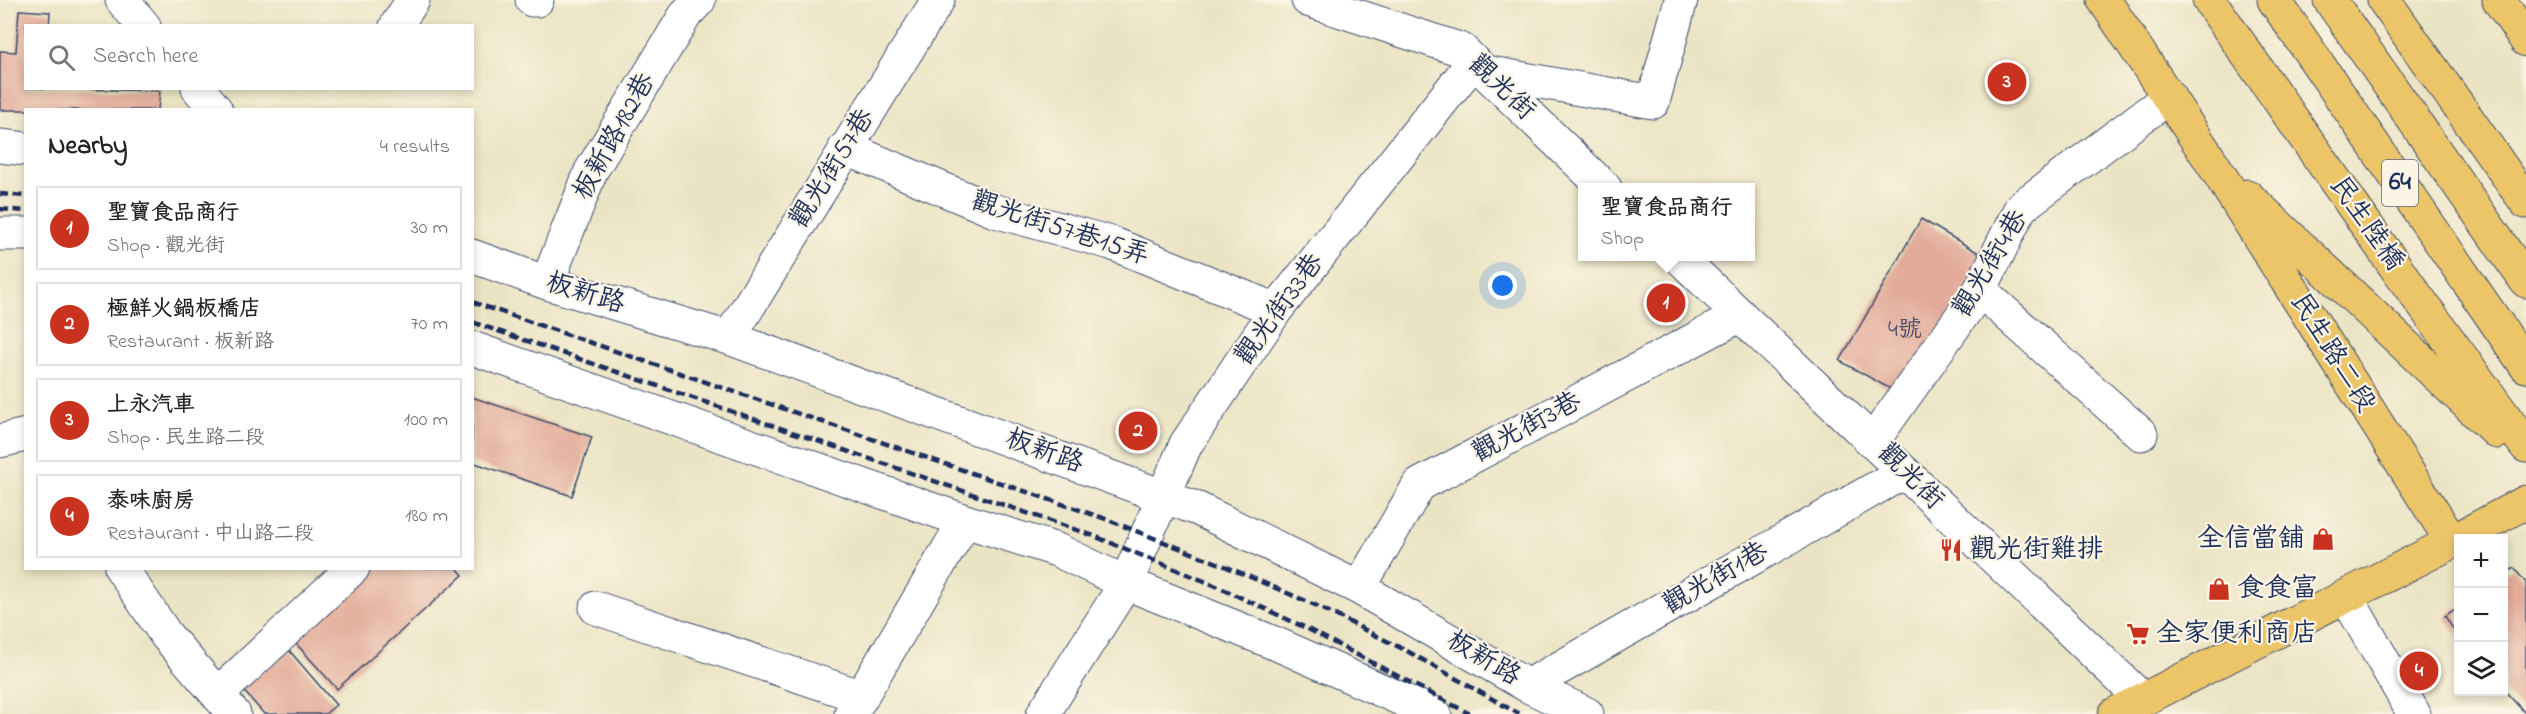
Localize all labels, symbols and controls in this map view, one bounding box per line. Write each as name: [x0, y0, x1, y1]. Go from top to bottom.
search box: [24, 24, 474, 90]
icon: search: [45, 41, 78, 74]
text: Search here: [93, 41, 198, 73]
street label: 觀光街: [1458, 46, 1544, 130]
pin: 3: [1988, 60, 2026, 104]
street label: 板新路182巷: [564, 66, 666, 208]
street label: 觀光街57巷: [781, 102, 885, 236]
text: Nearby: [48, 128, 127, 166]
text: 4 results: [380, 133, 450, 162]
road number: 64: [2382, 160, 2418, 206]
street label: 民生陸橋: [2319, 169, 2413, 279]
street label: 觀光街57巷15弄: [966, 182, 1154, 276]
popup: [1578, 183, 1755, 261]
text: 聖寶食品商行: [1600, 193, 1733, 225]
text: 聖寶食品商行: [107, 198, 239, 230]
street label: 觀光街4巷: [1944, 203, 2038, 325]
text: 1: [66, 214, 73, 243]
text: 30 m: [411, 214, 448, 243]
text: Shop: [1600, 225, 1644, 254]
text: Shop · 觀光街: [107, 232, 225, 261]
street label: 觀光街33巷: [1226, 246, 1334, 374]
street label: 板新路: [541, 264, 629, 324]
your location: [1488, 271, 1517, 300]
pin: 1: [1646, 280, 1686, 326]
street label: 民生路二段: [2280, 285, 2384, 421]
text: 極鮮火鍋板橋店: [107, 294, 261, 326]
text: 2: [65, 310, 74, 339]
text: 70 m: [411, 310, 448, 339]
house number: 4號: [1888, 313, 1922, 348]
text: Restaurant · 板新路: [107, 328, 274, 357]
street label: 觀光街3巷: [1465, 383, 1589, 473]
text: 上永汽車: [107, 390, 195, 422]
text: 3: [65, 406, 74, 435]
text: 100 m: [404, 406, 448, 435]
pin: 2: [1118, 408, 1158, 454]
street label: 板新路: [999, 420, 1089, 484]
text: Shop · 民生路二段: [107, 424, 265, 453]
street label: 觀光街: [1868, 435, 1952, 519]
text: 泰味廚房: [107, 486, 195, 518]
text: 4: [65, 502, 74, 531]
text: 180 m: [405, 502, 448, 531]
text: Restaurant · 中山路二段: [107, 520, 314, 549]
place label: 全信當舖: [2197, 520, 2305, 559]
shop icon: 全信當舖: [2310, 526, 2336, 552]
place label: 觀光街雞排: [1969, 531, 2104, 570]
street label: 觀光街1巷: [1656, 533, 1776, 625]
map controls: [2454, 534, 2508, 696]
button: +: [2454, 534, 2508, 588]
restaurant icon: 觀光街雞排: [1938, 537, 1964, 563]
place label: 食食富: [2237, 570, 2318, 609]
shop icon: 食食富: [2206, 576, 2232, 602]
button: −: [2454, 588, 2508, 642]
place label: 全家便利商店: [2156, 615, 2318, 654]
street label: 板新路: [1438, 621, 1528, 697]
supermarket icon: 全家便利商店: [2125, 621, 2151, 647]
button: layers: [2454, 642, 2508, 696]
pin: 4: [2400, 648, 2438, 694]

